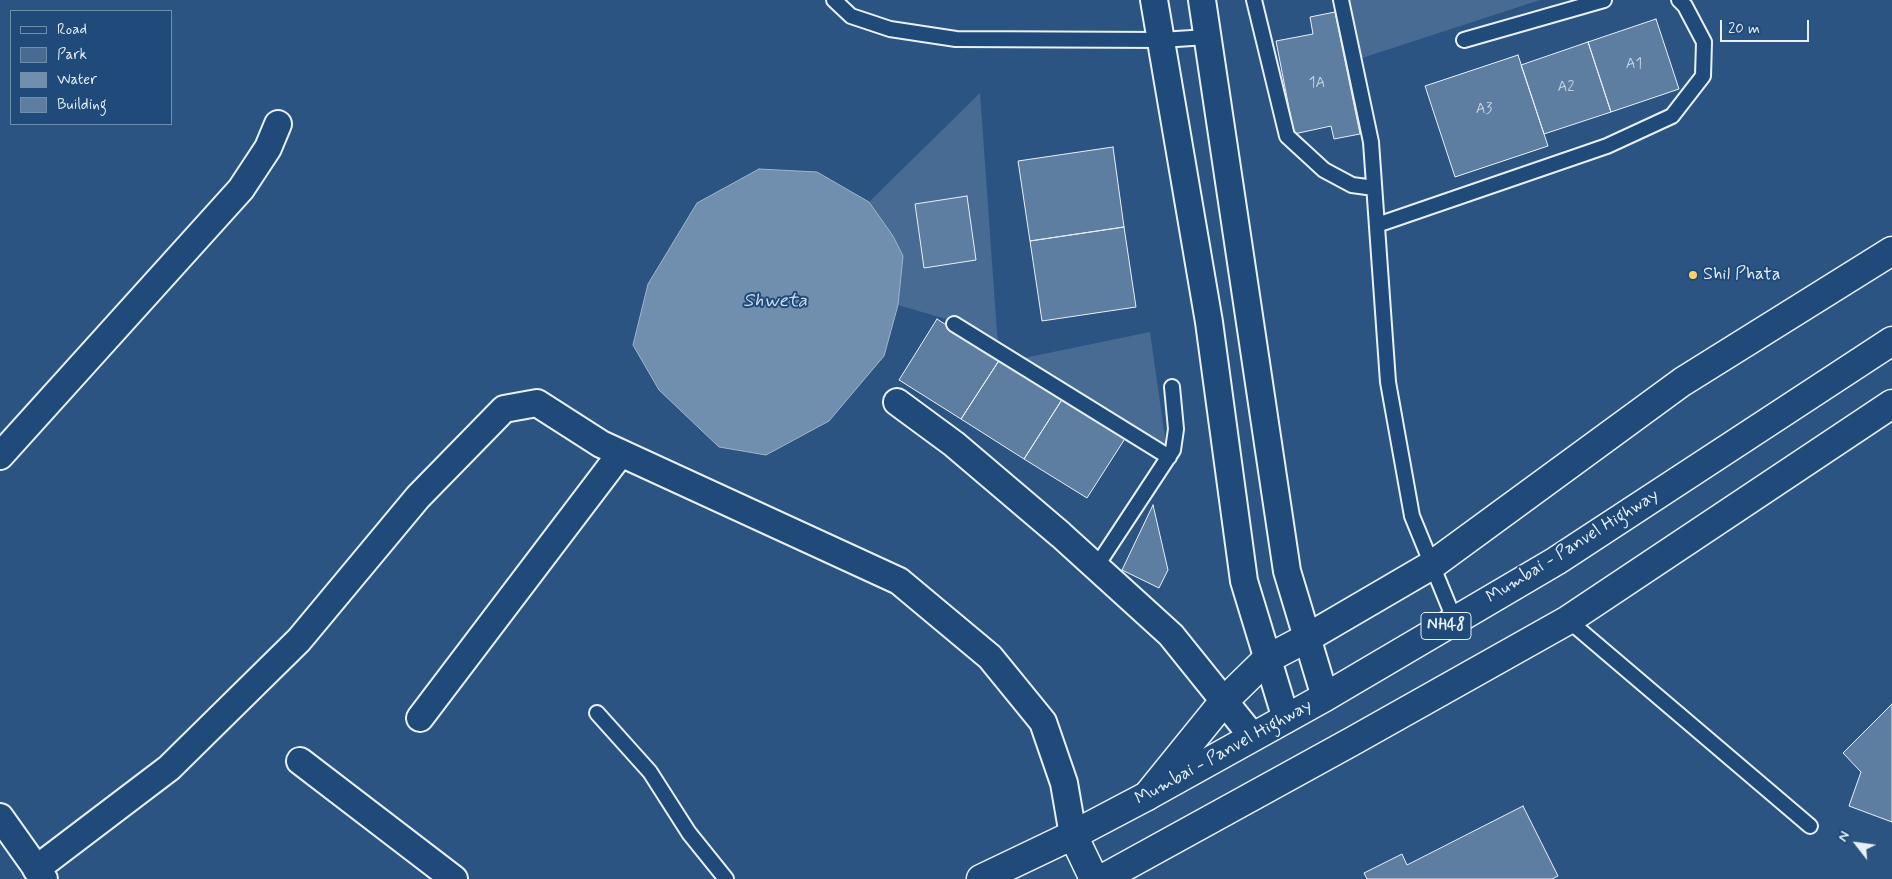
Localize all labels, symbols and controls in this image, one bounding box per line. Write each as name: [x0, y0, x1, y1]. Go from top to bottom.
legend: [10, 10, 172, 125]
scale bar: [1722, 10, 1811, 42]
text: 20 m: [1728, 19, 1760, 39]
text: Road: [57, 20, 87, 40]
text: Park: [57, 45, 87, 65]
house number: A1: [1626, 56, 1642, 74]
text: Water: [57, 70, 97, 90]
house number: 1A: [1309, 75, 1325, 93]
house number: A2: [1557, 79, 1575, 97]
text: Building: [57, 95, 107, 115]
house number: A3: [1476, 101, 1492, 119]
place label: Shil Phata: [1703, 264, 1781, 286]
marker: Shil Phata: [1687, 269, 1699, 281]
water label: Shweta: [743, 291, 807, 313]
street label: Mumbai - Panvel Highway: [1483, 485, 1663, 609]
road number: NH48: [1421, 612, 1471, 640]
street label: Mumbai - Panvel Highway: [1132, 695, 1316, 811]
north arrow: [1832, 819, 1882, 869]
text: N: [1834, 828, 1854, 845]

